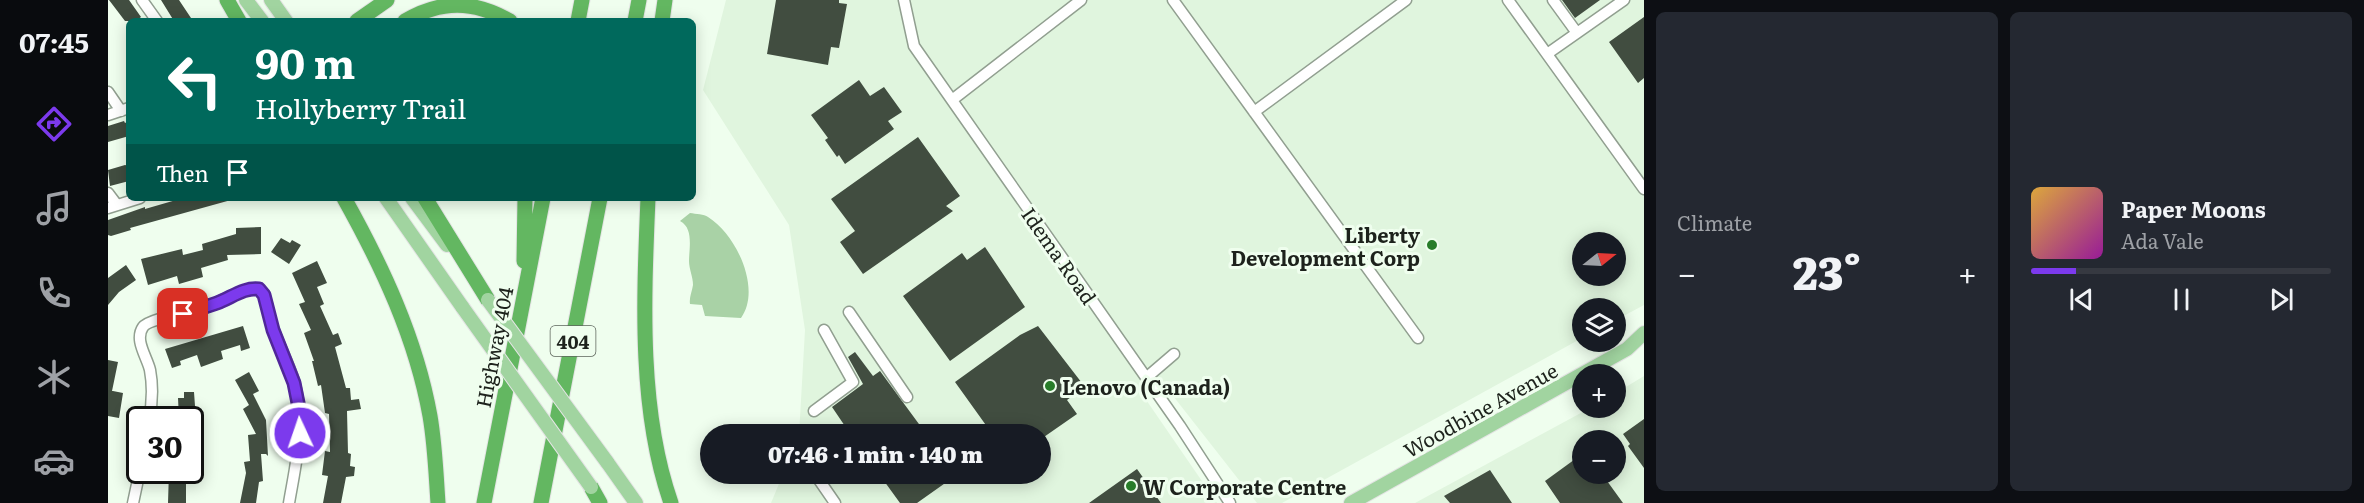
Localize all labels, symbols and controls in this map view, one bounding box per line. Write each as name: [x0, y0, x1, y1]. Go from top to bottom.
text: 07:45: [19, 21, 89, 61]
text: 90 m: [255, 30, 355, 92]
icon: left: [156, 42, 234, 120]
text: Hollyberry Trail: [255, 87, 466, 127]
icon: directions: [33, 103, 75, 145]
text: Then: [156, 156, 209, 189]
icon: arrive: [221, 156, 254, 189]
icon: music: [33, 187, 75, 229]
text: Paper Moons: [2121, 192, 2266, 225]
street label: Idema Road: [1015, 200, 1105, 310]
text: Climate: [1677, 207, 1752, 237]
place label: Liberty Development Corp: [1231, 219, 1421, 272]
text: Ada Vale: [2121, 225, 2204, 255]
north arrow: [1572, 232, 1626, 286]
map controls: [1572, 232, 1626, 484]
text: 23°: [1793, 237, 1861, 304]
marker: Liberty Development Corp: [1425, 238, 1439, 252]
text: −: [1677, 247, 1696, 296]
text: +: [1958, 247, 1977, 296]
icon: phone: [33, 272, 75, 314]
icon: previous: [2065, 283, 2098, 316]
icon: pause: [2165, 283, 2198, 316]
icon: next: [2265, 283, 2298, 316]
street label: Highway 404: [467, 284, 519, 410]
pin: [157, 288, 208, 339]
icon: arrive: [166, 297, 199, 330]
button: layers: [1572, 298, 1626, 352]
road number: 404: [550, 326, 596, 356]
street label: Woodbine Avenue: [1397, 354, 1563, 464]
icon: climate: [33, 356, 75, 398]
button: +: [1572, 364, 1626, 418]
place label: Lenovo (Canada): [1062, 371, 1230, 401]
marker: Lenovo (Canada): [1043, 379, 1057, 393]
position arrow: [268, 401, 332, 465]
speed limit sign: 30: [126, 406, 204, 484]
button: −: [1572, 430, 1626, 484]
text: 07:46 · 1 min · 140 m: [768, 437, 983, 470]
icon: car: [33, 440, 75, 482]
place label: W Corporate Centre: [1143, 471, 1346, 501]
marker: W Corporate Centre: [1124, 479, 1138, 493]

